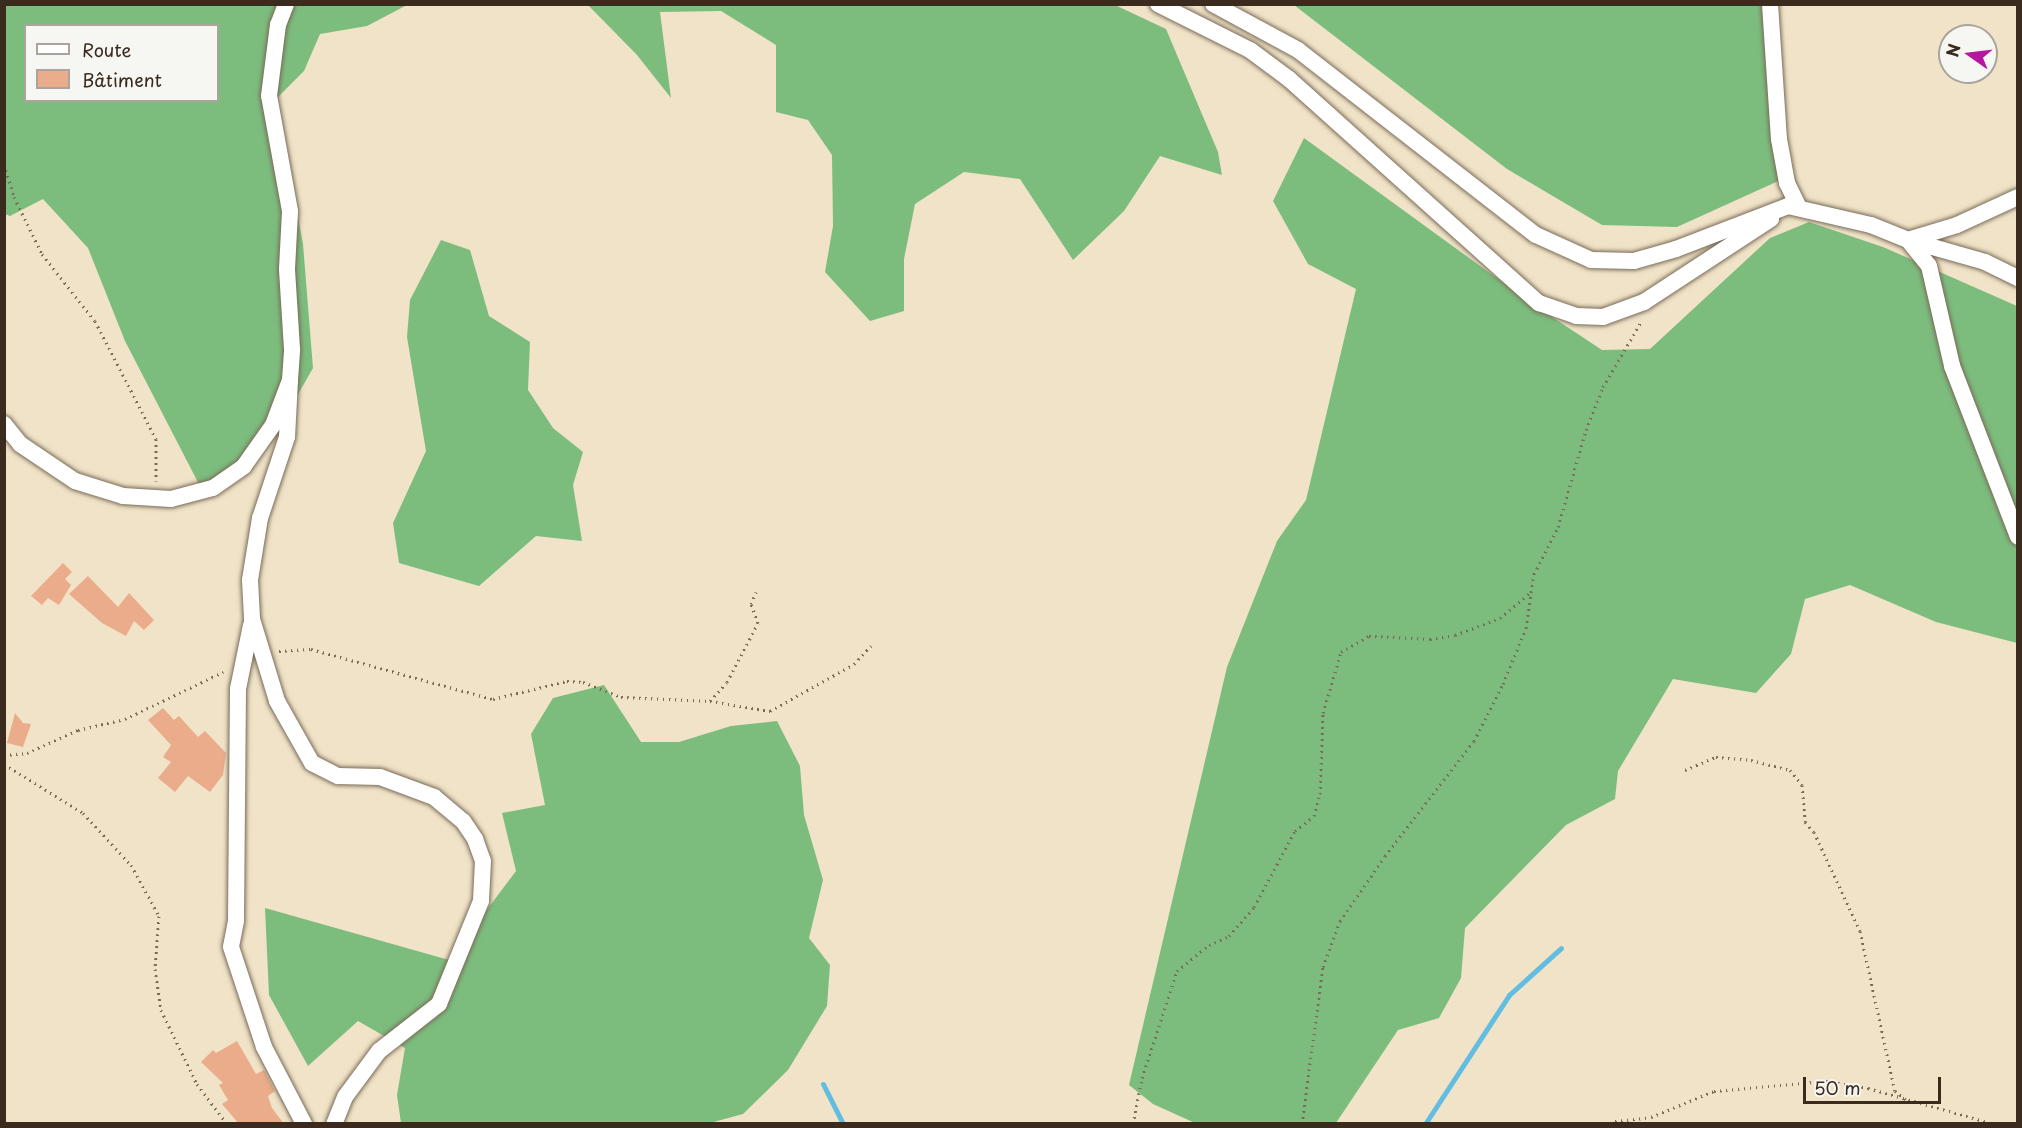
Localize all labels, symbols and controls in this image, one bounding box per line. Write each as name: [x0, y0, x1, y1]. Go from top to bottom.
legend: [24, 24, 219, 102]
north arrow: [1938, 24, 1998, 84]
text: Route: [82, 36, 131, 63]
text: N: [1939, 41, 1966, 59]
text: Bâtiment: [82, 66, 162, 93]
scale bar: [1806, 1065, 1944, 1103]
text: 50 m: [1814, 1074, 1861, 1101]

